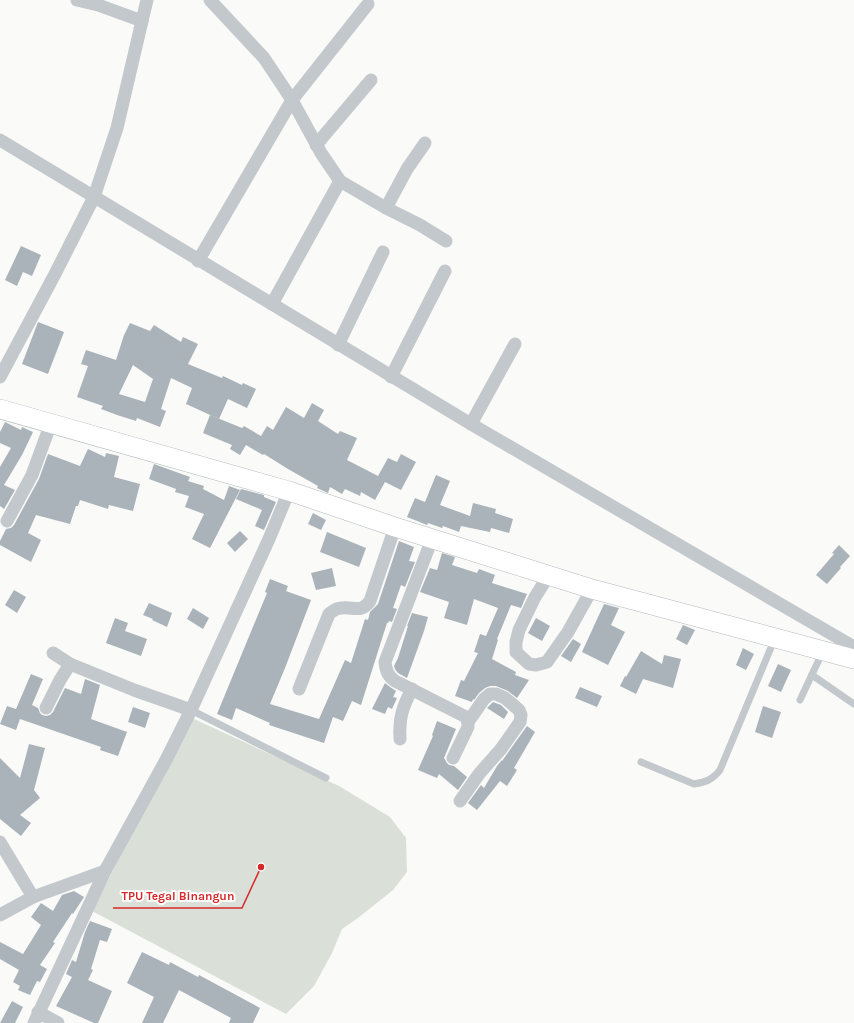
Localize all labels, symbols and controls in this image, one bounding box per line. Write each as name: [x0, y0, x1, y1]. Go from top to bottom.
callout: TPU Tegal Binangun: [113, 884, 242, 908]
text: TPU Tegal Binangun: [122, 889, 234, 903]

